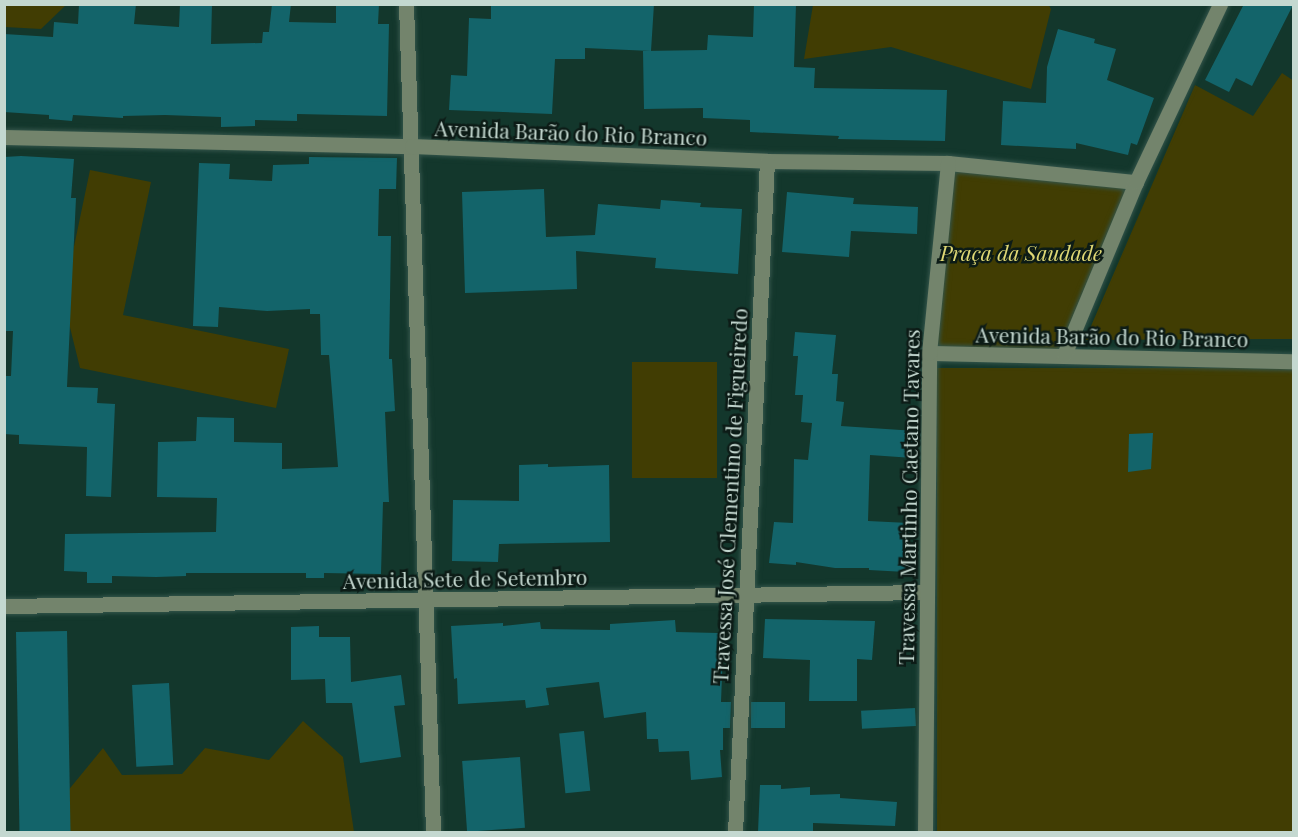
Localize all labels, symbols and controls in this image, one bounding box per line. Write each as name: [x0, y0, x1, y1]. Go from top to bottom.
street label: Avenida Barão do Rio Branco: [434, 115, 708, 149]
park label: Praça da Saudade: [940, 239, 1102, 265]
street label: Travessa José Clementino de Figueiredo: [707, 308, 751, 684]
street label: Avenida Barão do Rio Branco: [975, 321, 1249, 351]
street label: Travessa Martinho Caetano Tavares: [892, 329, 924, 665]
street label: Avenida Sete de Setembro: [342, 563, 588, 593]

